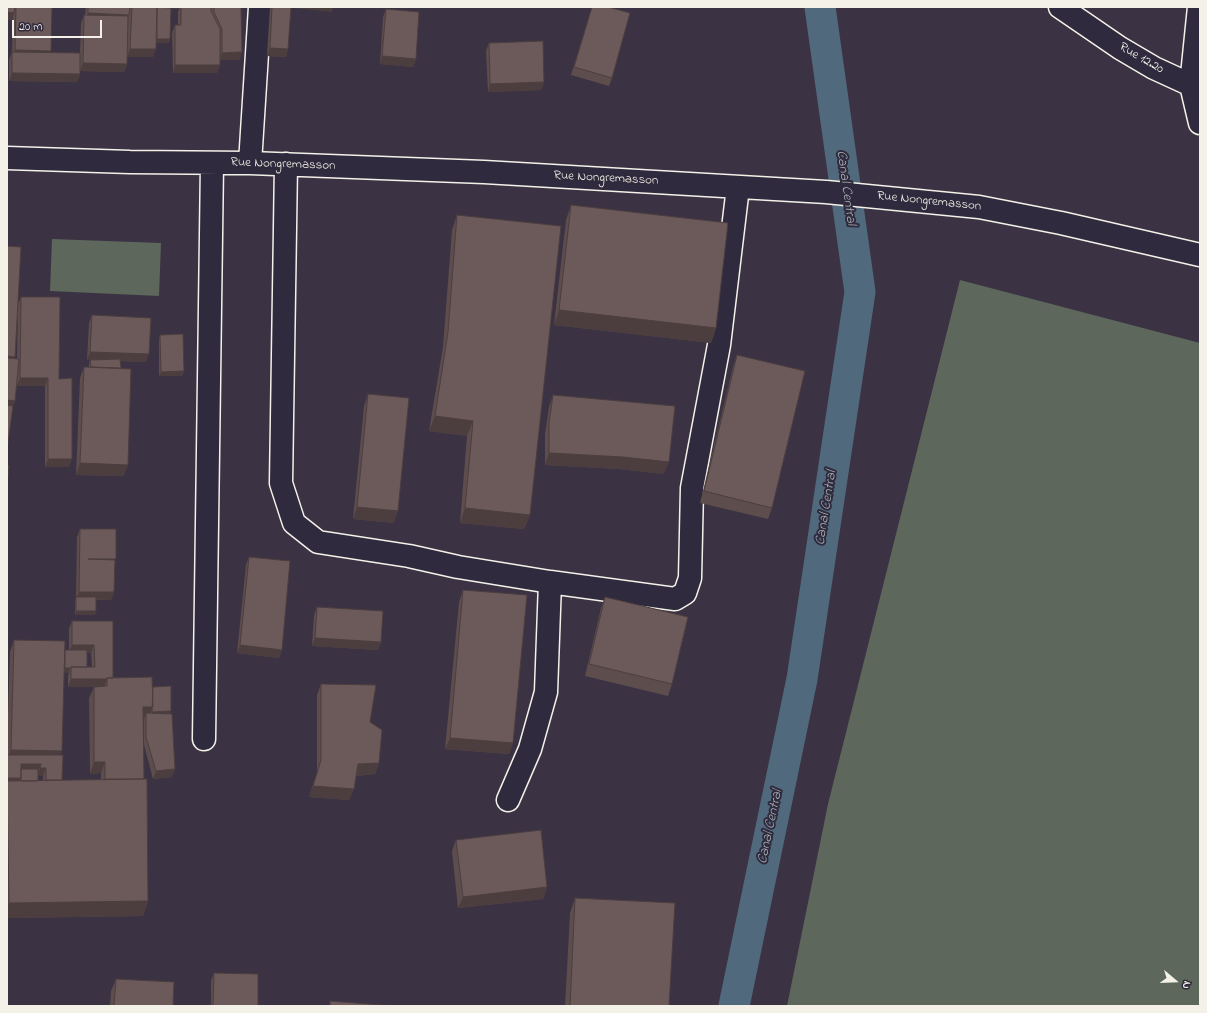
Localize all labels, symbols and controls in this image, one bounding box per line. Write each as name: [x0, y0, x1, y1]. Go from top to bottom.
scale bar: [14, 12, 104, 38]
text: 20 m: [19, 18, 42, 36]
street label: Rue 12.20: [1116, 40, 1166, 78]
water label: Canal Central: [831, 150, 859, 226]
street label: Rue Nongremasson: [230, 155, 336, 175]
street label: Rue Nongremasson: [553, 168, 659, 190]
street label: Rue Nongremasson: [876, 189, 982, 215]
water label: Canal Central: [813, 469, 841, 547]
water label: Canal Central: [755, 788, 787, 866]
north arrow: [1155, 961, 1195, 1001]
text: N: [1178, 979, 1195, 991]

